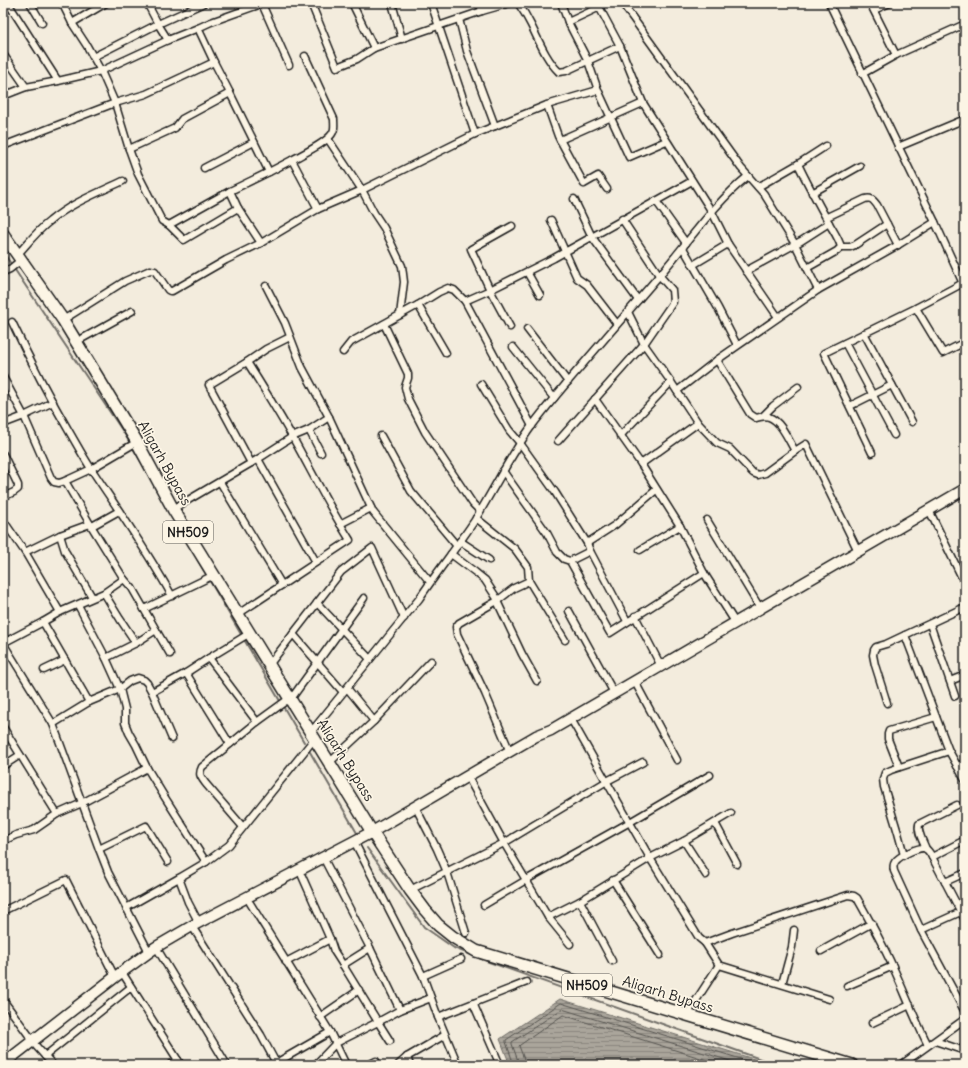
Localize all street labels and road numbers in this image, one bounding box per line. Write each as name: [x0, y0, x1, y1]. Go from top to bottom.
street label: Aligarh Bypass: [134, 418, 196, 508]
road number: NH509: [163, 521, 213, 543]
street label: Aligarh Bypass: [313, 715, 379, 805]
street label: Aligarh Bypass: [620, 972, 716, 1016]
road number: NH509: [562, 974, 612, 996]

